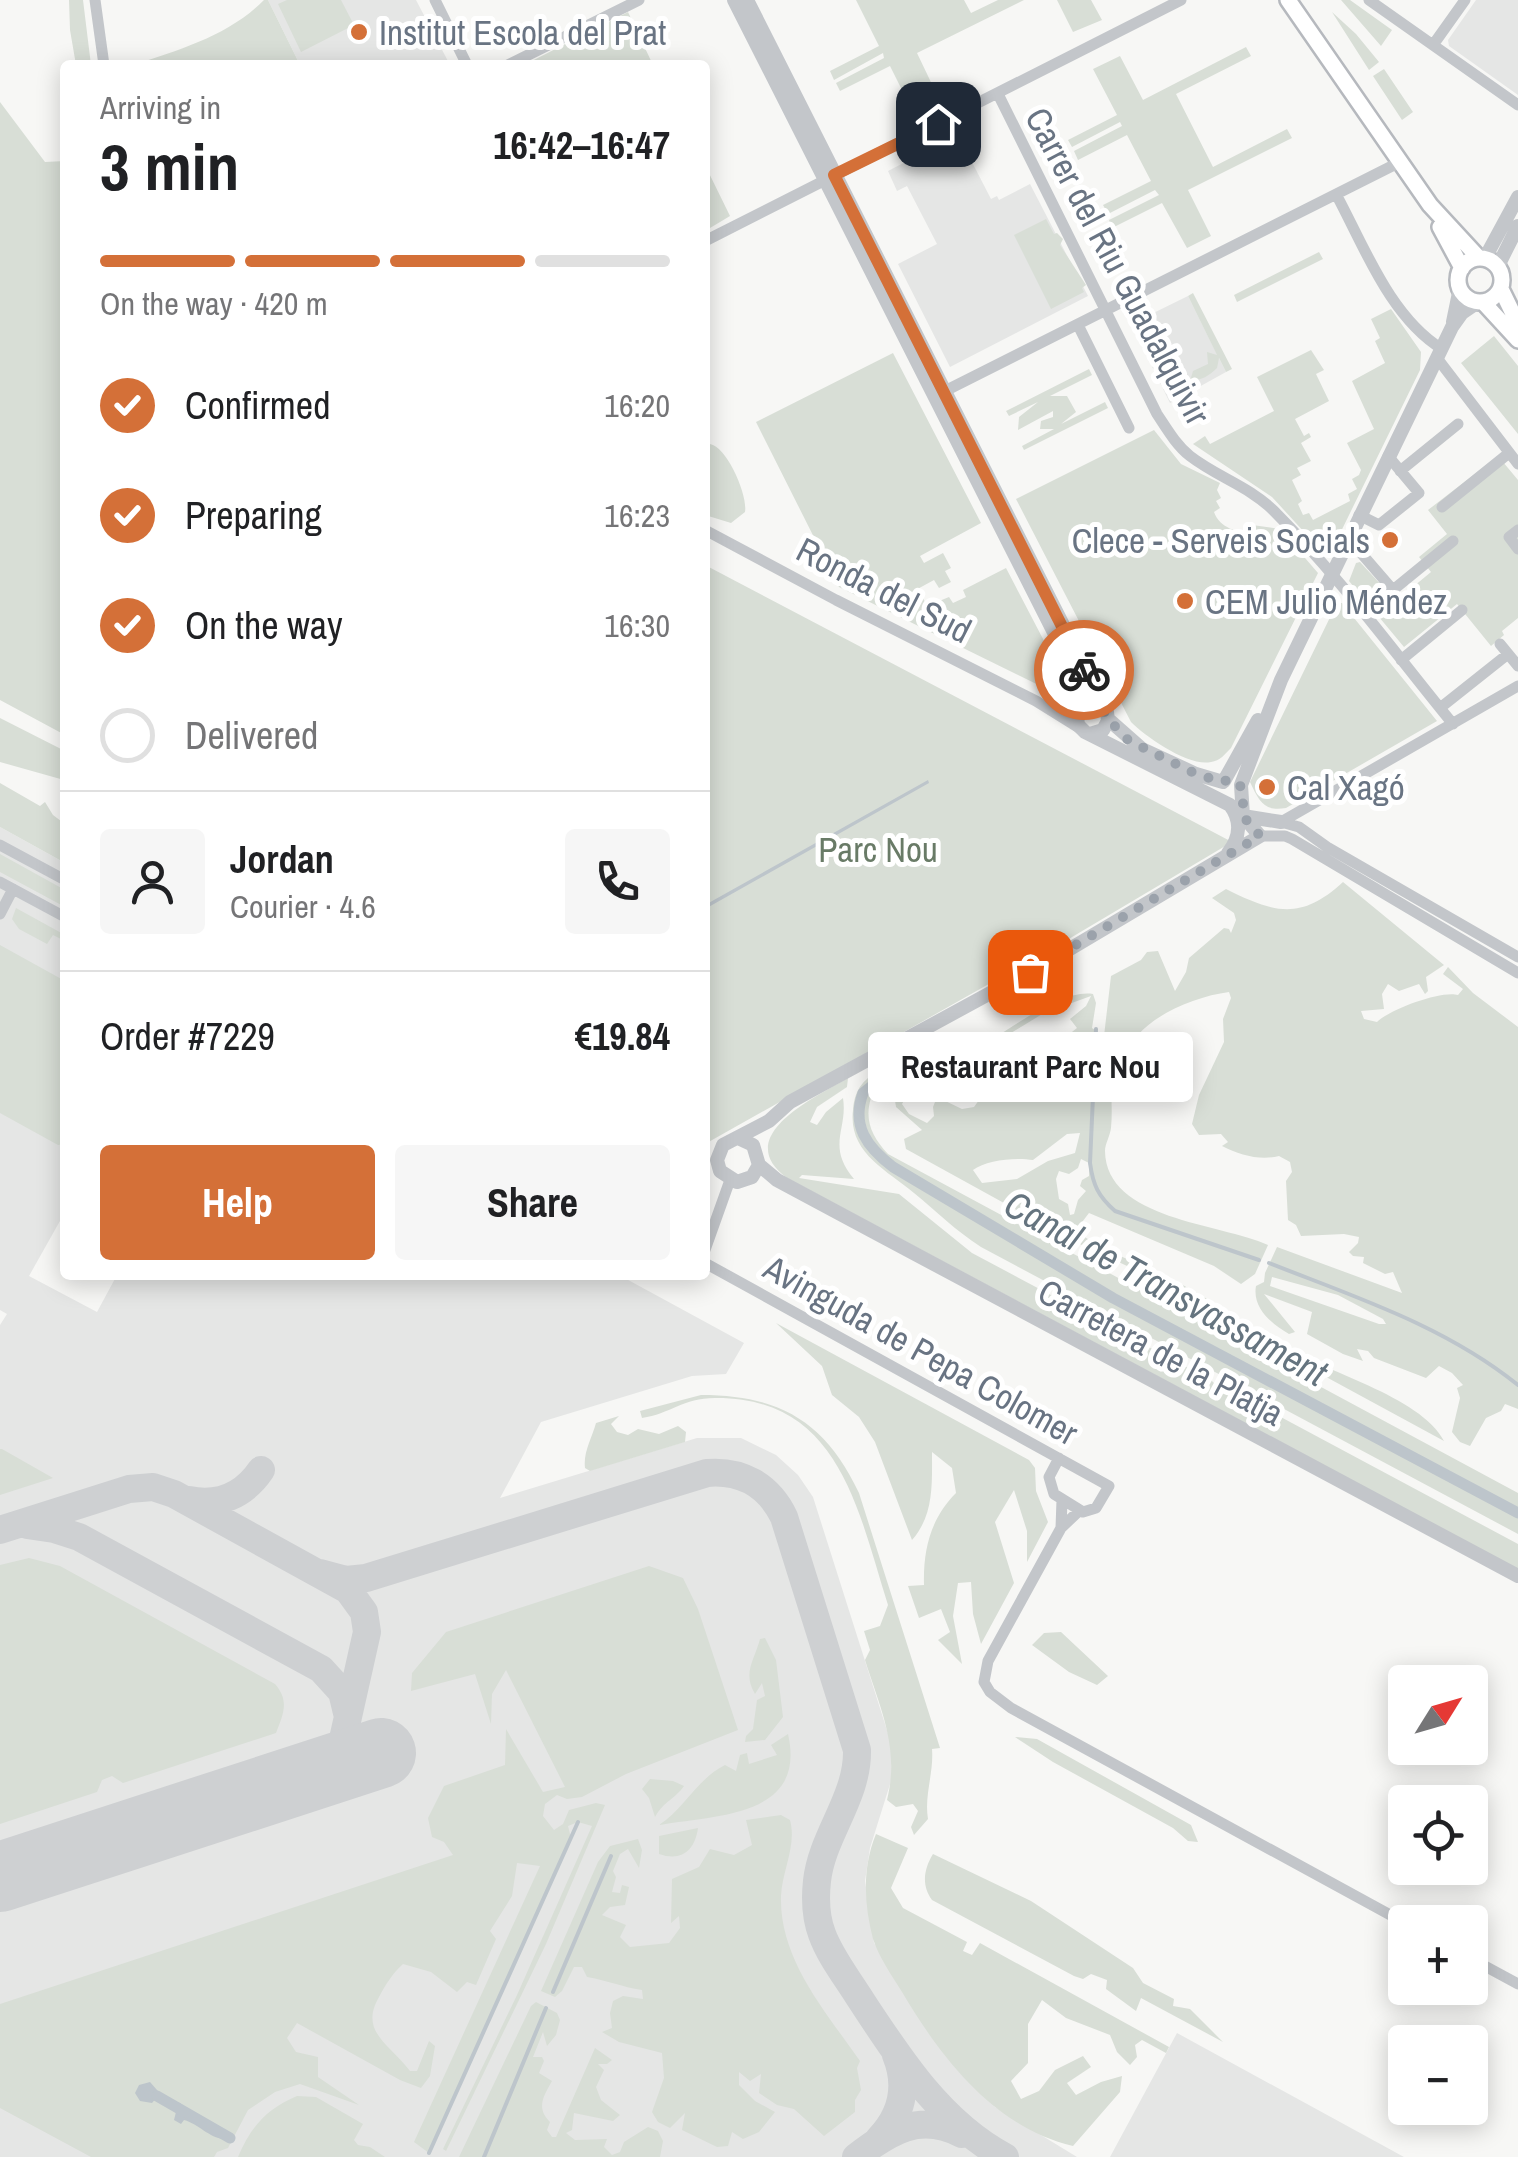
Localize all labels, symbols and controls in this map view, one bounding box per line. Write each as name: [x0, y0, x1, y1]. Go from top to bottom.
place label: Institut Escola del Prat: [379, 9, 666, 56]
marker: Institut Escola del Prat: [348, 21, 370, 43]
pin: [896, 82, 981, 167]
text: Arriving in: [100, 86, 221, 129]
icon: home: [911, 97, 966, 152]
street label: Carrer del Riu Guadalquivir: [1014, 99, 1222, 433]
text: 16:42–16:47: [493, 120, 670, 171]
text: 3 min: [100, 123, 239, 210]
text: On the way · 420 m: [100, 282, 328, 325]
icon: check: [100, 378, 155, 433]
text: Confirmed: [185, 380, 330, 431]
text: 16:20: [604, 384, 670, 427]
icon: check: [100, 488, 155, 543]
text: Preparing: [185, 490, 322, 541]
text: 16:23: [604, 494, 670, 537]
place label: Clece - Serveis Socials: [1072, 517, 1370, 564]
street label: Ronda del Sud: [789, 526, 979, 654]
marker: Clece - Serveis Socials: [1379, 529, 1401, 551]
place label: CEM Julio Méndez: [1205, 578, 1447, 625]
marker: CEM Julio Méndez: [1174, 590, 1196, 612]
icon: check: [100, 598, 155, 653]
text: On the way: [185, 600, 343, 651]
text: 16:30: [604, 604, 670, 647]
courier: [1034, 620, 1134, 720]
icon: bike: [1057, 643, 1112, 698]
text: Delivered: [185, 710, 318, 761]
place label: Cal Xagó: [1287, 764, 1405, 811]
marker: Cal Xagó: [1256, 776, 1278, 798]
park label: Parc Nou: [818, 826, 938, 873]
button: person: [100, 829, 205, 934]
button: phone: [565, 829, 670, 934]
text: Jordan: [230, 834, 334, 885]
text: Courier · 4.6: [230, 885, 376, 928]
pin: [988, 930, 1073, 1015]
icon: bag: [1003, 945, 1058, 1000]
text: Order #7229: [100, 1011, 275, 1062]
text: €19.84: [575, 1011, 670, 1062]
callout: Restaurant Parc Nou: [868, 1032, 1192, 1102]
text: Restaurant Parc Nou: [901, 1045, 1160, 1088]
button: Help: [100, 1145, 375, 1260]
button: Share: [395, 1145, 670, 1260]
water label: Canal de Transvassament: [996, 1178, 1338, 1399]
street label: Avinguda de Pepa Colomer: [755, 1244, 1087, 1456]
street label: Carretera de la Platja: [1030, 1268, 1292, 1436]
north arrow: [1388, 1665, 1488, 1765]
map controls: [1388, 1665, 1488, 2125]
button: locate: [1388, 1785, 1488, 1885]
button: +: [1388, 1905, 1488, 2005]
button: −: [1388, 2025, 1488, 2125]

